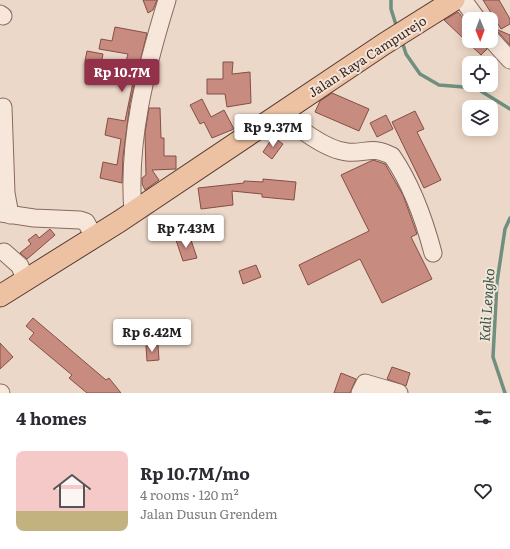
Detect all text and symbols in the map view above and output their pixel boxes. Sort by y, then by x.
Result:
street label: Jalan Raya Campurejo [304,10,430,101]
north arrow [462,12,498,48]
map controls [462,12,498,136]
button: locate [462,56,498,92]
pin: Rp 10.7M [81,59,163,93]
text: Rp 10.7M [93,62,151,81]
button: layers [462,100,498,136]
pin: Rp 9.37M [232,114,314,148]
text: Rp 9.37M [243,117,303,136]
pin: Rp 7.43M [145,215,227,249]
text: Rp 7.43M [157,218,215,237]
water label: Kali Lengko [473,268,499,342]
pin: Rp 6.42M [111,319,193,353]
text: Rp 6.42M [122,322,182,341]
text: 4 homes [16,405,87,430]
icon: filters [472,406,494,428]
text: Rp 10.7M/mo [140,460,250,485]
icon: home [48,467,96,515]
icon: heart [472,480,494,502]
text: 4 rooms · 120 m² [140,485,239,504]
text: Jalan Dusun Grendem [140,504,278,523]

